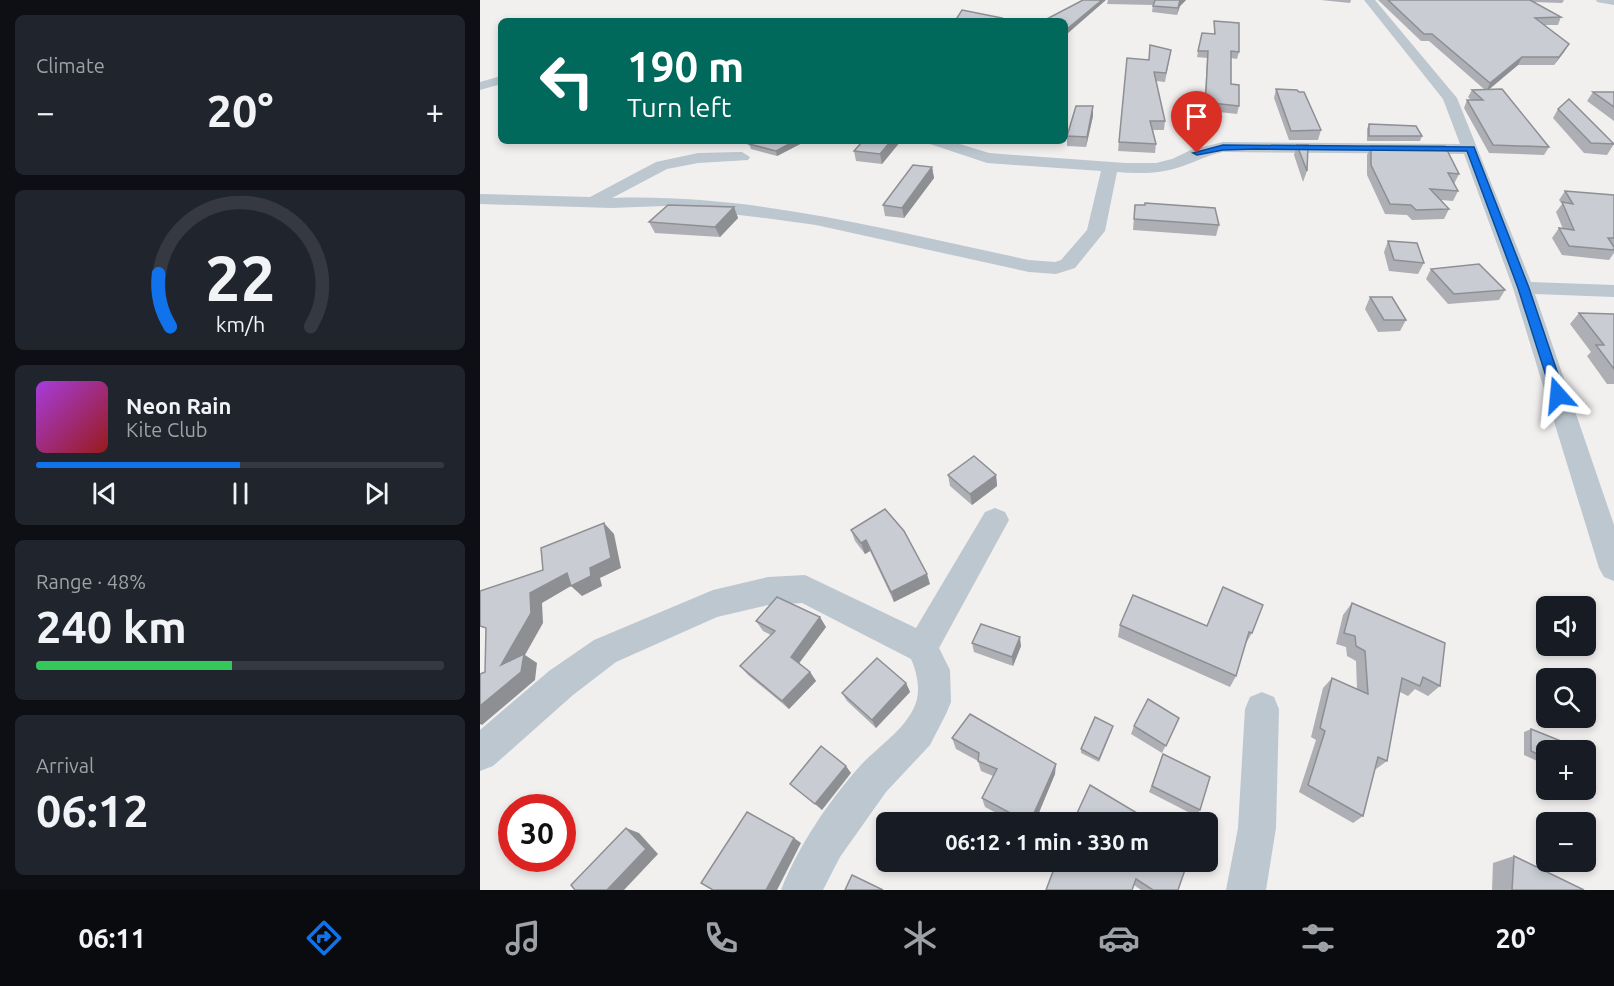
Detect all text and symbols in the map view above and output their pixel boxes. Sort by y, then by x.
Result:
icon: left [528,42,606,120]
text: 190 m [627,43,744,90]
text: Climate [36,54,105,77]
text: 20° [207,85,273,136]
pin [1171,91,1222,153]
text: Turn left [627,92,731,122]
text: − [36,93,55,130]
text: + [425,93,444,130]
icon: arrive [1180,100,1213,133]
text: 22 [205,243,275,313]
text: km/h [215,312,265,336]
position arrow [1526,363,1590,427]
text: Neon Rain [126,393,231,418]
text: Kite Club [126,418,208,441]
icon: previous [88,477,121,510]
icon: pause [224,477,257,510]
icon: next [360,477,393,510]
text: Range · 48% [36,570,146,593]
map controls [1536,596,1596,872]
button: sound [1536,596,1596,656]
text: 240 km [36,601,187,652]
button: search [1536,668,1596,728]
button: + [1536,740,1596,800]
text: Arrival [36,754,94,777]
text: 06:12 [36,785,149,836]
speed limit sign: 30 [498,794,576,872]
button: − [1536,812,1596,872]
text: 06:12 · 1 min · 330 m [945,829,1149,854]
icon: directions [303,917,345,959]
icon: music [502,917,544,959]
icon: phone [700,917,742,959]
icon: climate [899,917,941,959]
icon: car [1098,917,1140,959]
icon: filters [1297,917,1339,959]
text: 06:11 [78,923,146,953]
text: 20° [1496,923,1536,953]

